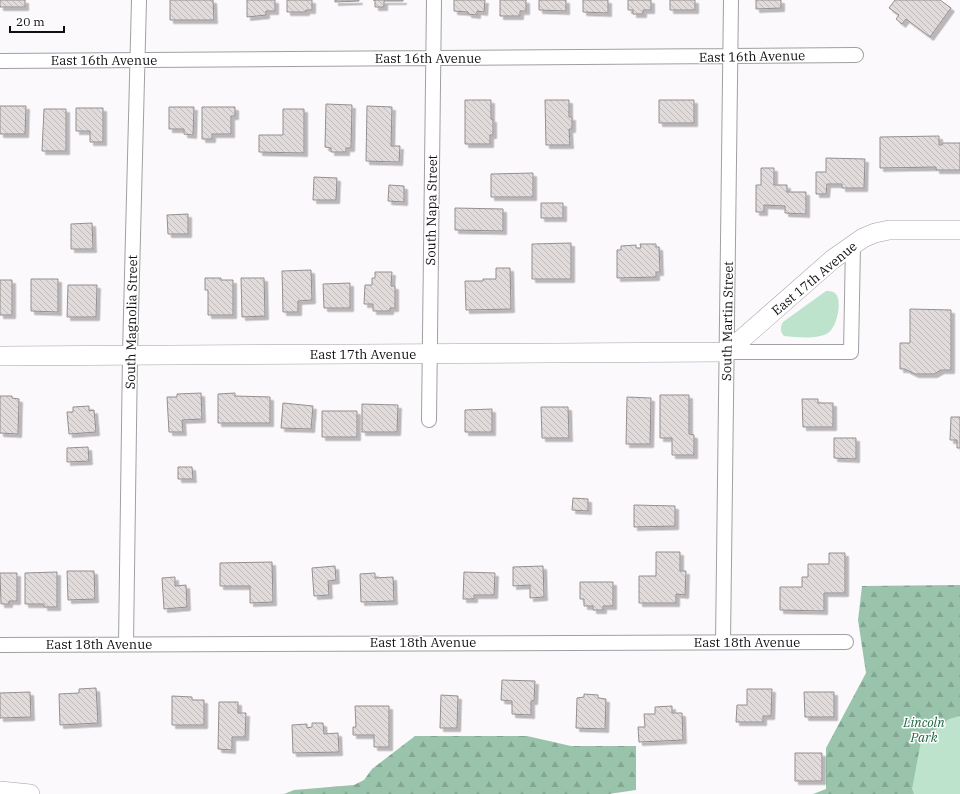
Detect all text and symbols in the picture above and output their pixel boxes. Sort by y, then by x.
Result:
scale bar [10,8,64,34]
text: 20 m [16,14,45,29]
street label: East 16th Avenue [699,47,805,66]
street label: East 16th Avenue [375,50,481,67]
street label: East 16th Avenue [51,52,157,69]
street label: South Napa Street [422,154,441,265]
street label: East 17th Avenue [768,238,861,319]
street label: South Magnolia Street [122,254,141,389]
street label: South Martin Street [718,261,737,381]
street label: East 17th Avenue [310,346,416,363]
street label: East 18th Avenue [370,634,476,651]
street label: East 18th Avenue [694,634,800,651]
street label: East 18th Avenue [46,636,152,653]
park label: Lincoln Park [902,714,945,746]

